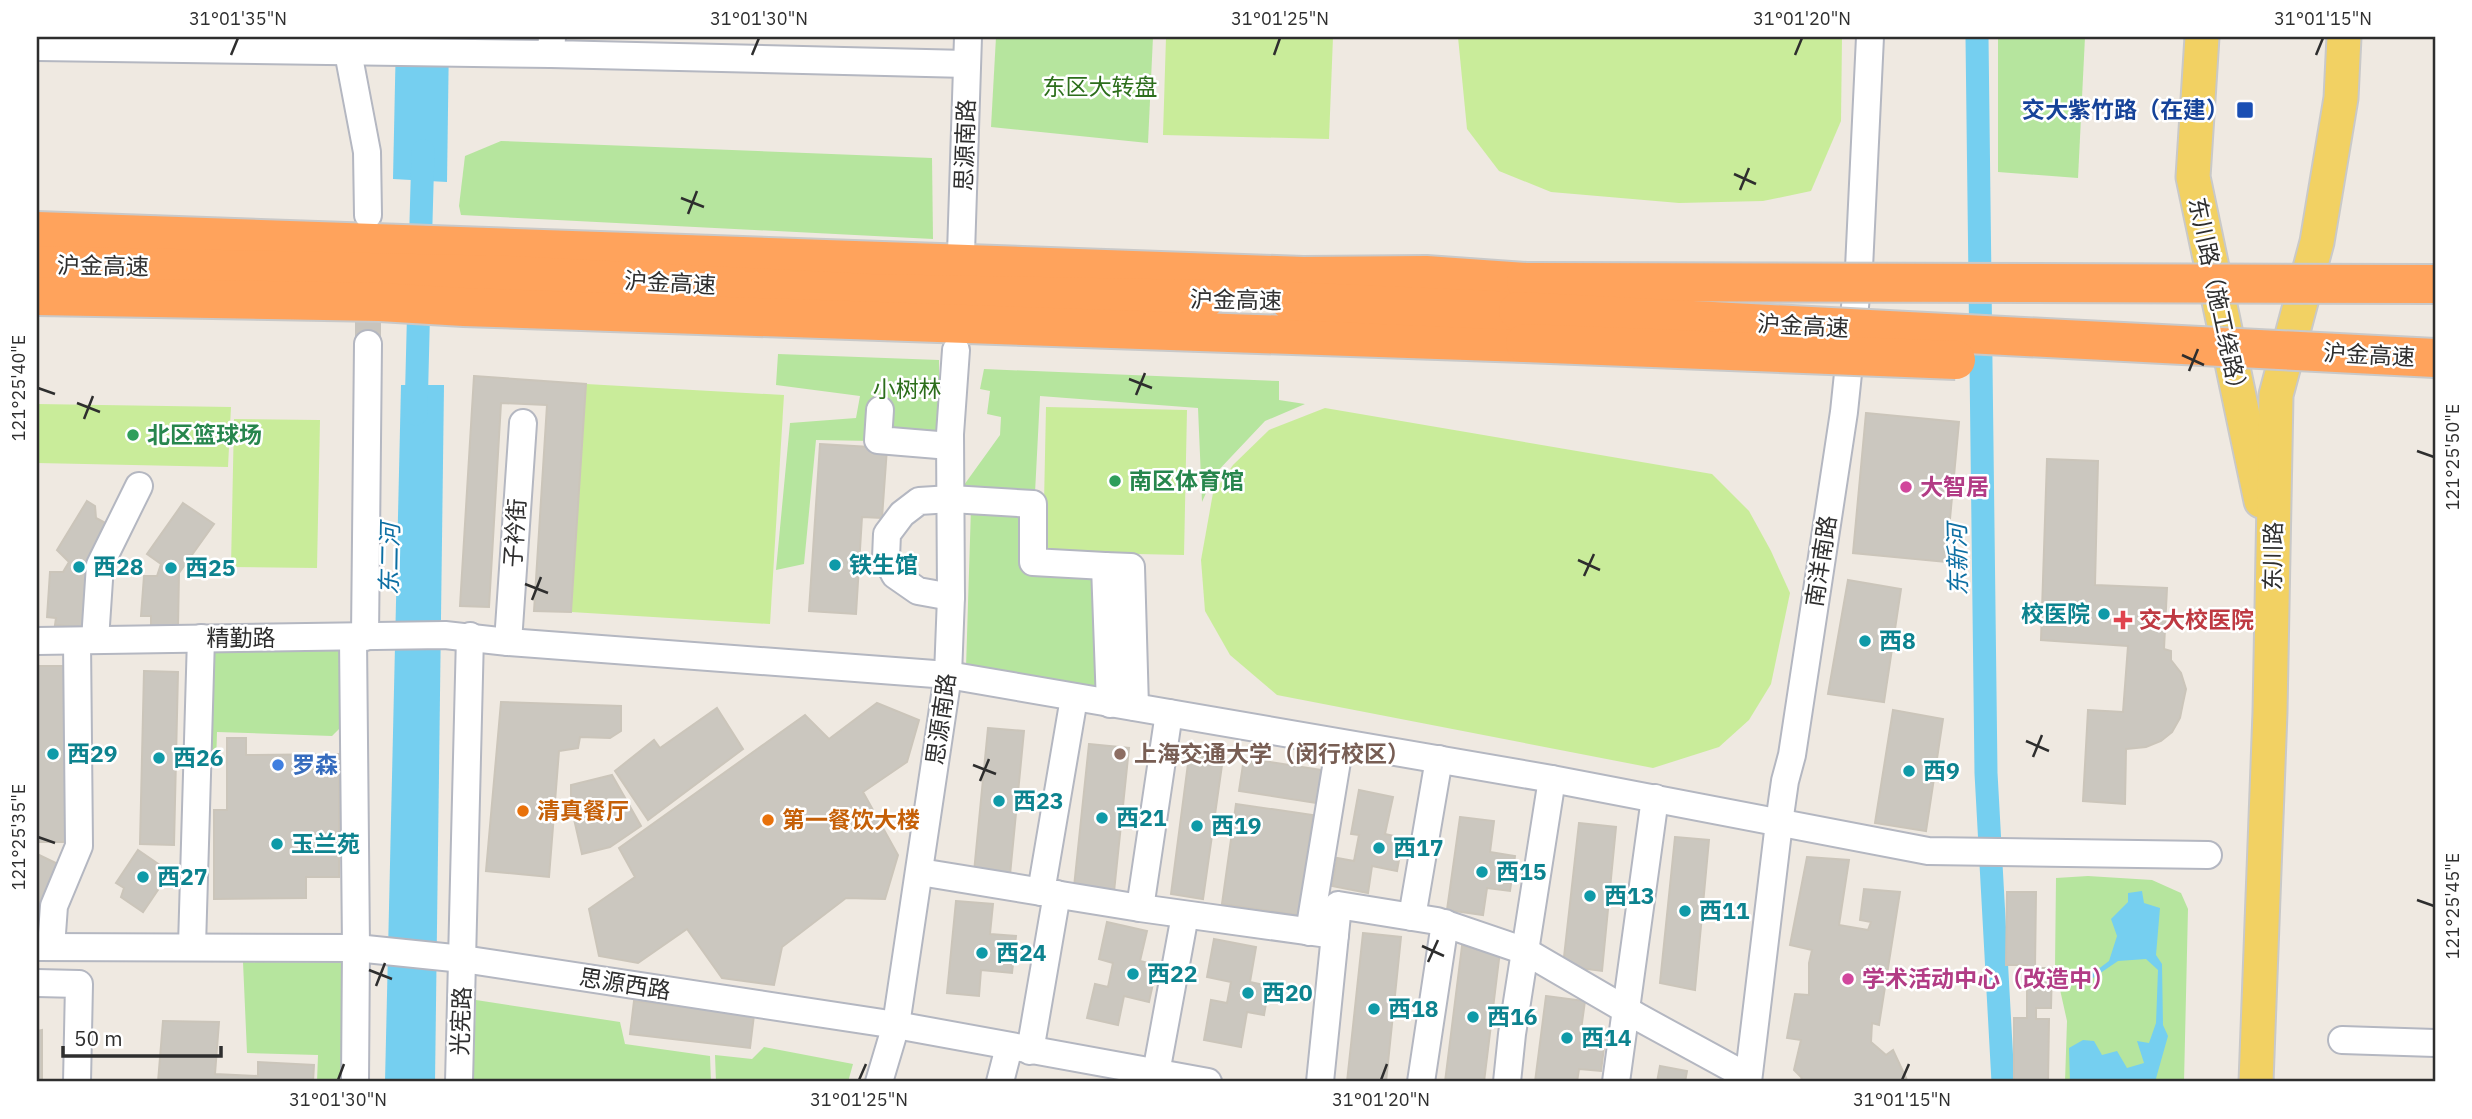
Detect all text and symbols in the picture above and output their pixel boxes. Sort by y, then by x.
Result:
text: 31°01'35"N [189,7,287,30]
text: 31°01'30"N [710,7,808,30]
text: 31°01'25"N [1231,7,1329,30]
text: 31°01'20"N [1753,7,1851,30]
text: 31°01'15"N [2274,7,2372,30]
park label: 东区大转盘 [1043,71,1158,101]
place label: 交大紫竹路（在建） [2022,94,2229,124]
street label: 思源南路 [947,98,981,191]
marker: 交大紫竹路（在建） [2235,100,2255,120]
street label: 东川路（施工绕路） [2183,194,2255,403]
street label: 沪金高速 [57,249,149,281]
street label: 沪金高速 [623,265,717,299]
street label: 沪金高速 [1190,283,1282,315]
street label: 沪金高速 [1756,308,1850,342]
text: 121°25'40"E [7,335,30,441]
street label: 沪金高速 [2322,337,2416,371]
park label: 小树林 [873,373,942,403]
text: 121°25'50"E [2441,404,2464,510]
place label: 北区篮球场 [147,419,262,449]
marker: 北区篮球场 [125,427,141,443]
place label: 南区体育馆 [1129,465,1244,495]
place label: 大智居 [1920,471,1989,501]
marker: 南区体育馆 [1107,473,1123,489]
marker: 大智居 [1898,479,1914,495]
street label: 子衿街 [497,497,531,568]
street label: 南洋南路 [1798,513,1842,609]
water label: 东二河 [372,519,406,595]
water label: 东新河 [1940,520,1974,596]
street label: 东川路 [2256,521,2288,591]
place label: 铁生馆 [849,549,918,579]
place label: 西28 [93,551,144,581]
place label: 西25 [185,552,236,582]
marker: 铁生馆 [827,557,843,573]
marker: 西28 [71,559,87,575]
marker: 西25 [163,560,179,576]
place label: 校医院 [2021,598,2090,628]
place label: 交大校医院 [2139,604,2254,634]
marker: 校医院 [2096,606,2112,622]
marker: 交大校医院 [2113,610,2133,630]
street label: 精勤路 [207,622,276,652]
place label: 西8 [1879,625,1916,655]
marker: 西8 [1857,633,1873,649]
street label: 思源南路 [919,671,961,767]
place label: 西29 [67,738,118,768]
place label: 上海交通大学（闵行校区） [1134,738,1410,768]
place label: 西26 [173,742,224,772]
marker: 西29 [45,746,61,762]
marker: 上海交通大学（闵行校区） [1112,746,1128,762]
place label: 罗森 [292,749,338,779]
marker: 西26 [151,750,167,766]
place label: 西9 [1923,755,1960,785]
marker: 罗森 [270,757,286,773]
marker: 西9 [1901,763,1917,779]
text: 121°25'35"E [7,784,30,890]
place label: 西23 [1013,785,1064,815]
marker: 西23 [991,793,1007,809]
place label: 清真餐厅 [537,795,629,825]
place label: 西21 [1116,802,1167,832]
marker: 清真餐厅 [515,803,531,819]
place label: 第一餐饮大楼 [782,804,920,834]
marker: 西21 [1094,810,1110,826]
place label: 西19 [1211,810,1262,840]
marker: 第一餐饮大楼 [760,812,776,828]
marker: 西19 [1189,818,1205,834]
place label: 玉兰苑 [291,828,360,858]
place label: 西17 [1393,832,1444,862]
marker: 玉兰苑 [269,836,285,852]
marker: 西17 [1371,840,1387,856]
text: 121°25'45"E [2441,853,2464,959]
place label: 西15 [1496,856,1547,886]
place label: 西27 [157,861,208,891]
marker: 西15 [1474,864,1490,880]
marker: 西27 [135,869,151,885]
place label: 西13 [1604,880,1655,910]
marker: 西13 [1582,888,1598,904]
place label: 西11 [1699,895,1750,925]
marker: 西11 [1677,903,1693,919]
place label: 西24 [996,937,1047,967]
marker: 西24 [974,945,990,961]
place label: 西22 [1147,958,1198,988]
street label: 思源西路 [577,961,673,1005]
place label: 学术活动中心（改造中） [1862,963,2115,993]
marker: 西22 [1125,966,1141,982]
marker: 学术活动中心（改造中） [1840,971,1856,987]
place label: 西20 [1262,977,1313,1007]
marker: 西20 [1240,985,1256,1001]
street label: 光宪路 [444,986,476,1056]
place label: 西18 [1388,993,1439,1023]
marker: 西18 [1366,1001,1382,1017]
place label: 西16 [1487,1001,1538,1031]
marker: 西16 [1465,1009,1481,1025]
scale bar [63,1014,220,1058]
place label: 西14 [1581,1022,1632,1052]
text: 50 m [74,1024,123,1052]
marker: 西14 [1559,1030,1575,1046]
text: 31°01'30"N [289,1088,387,1111]
text: 31°01'25"N [810,1088,908,1111]
text: 31°01'20"N [1332,1088,1430,1111]
text: 31°01'15"N [1853,1088,1951,1111]

